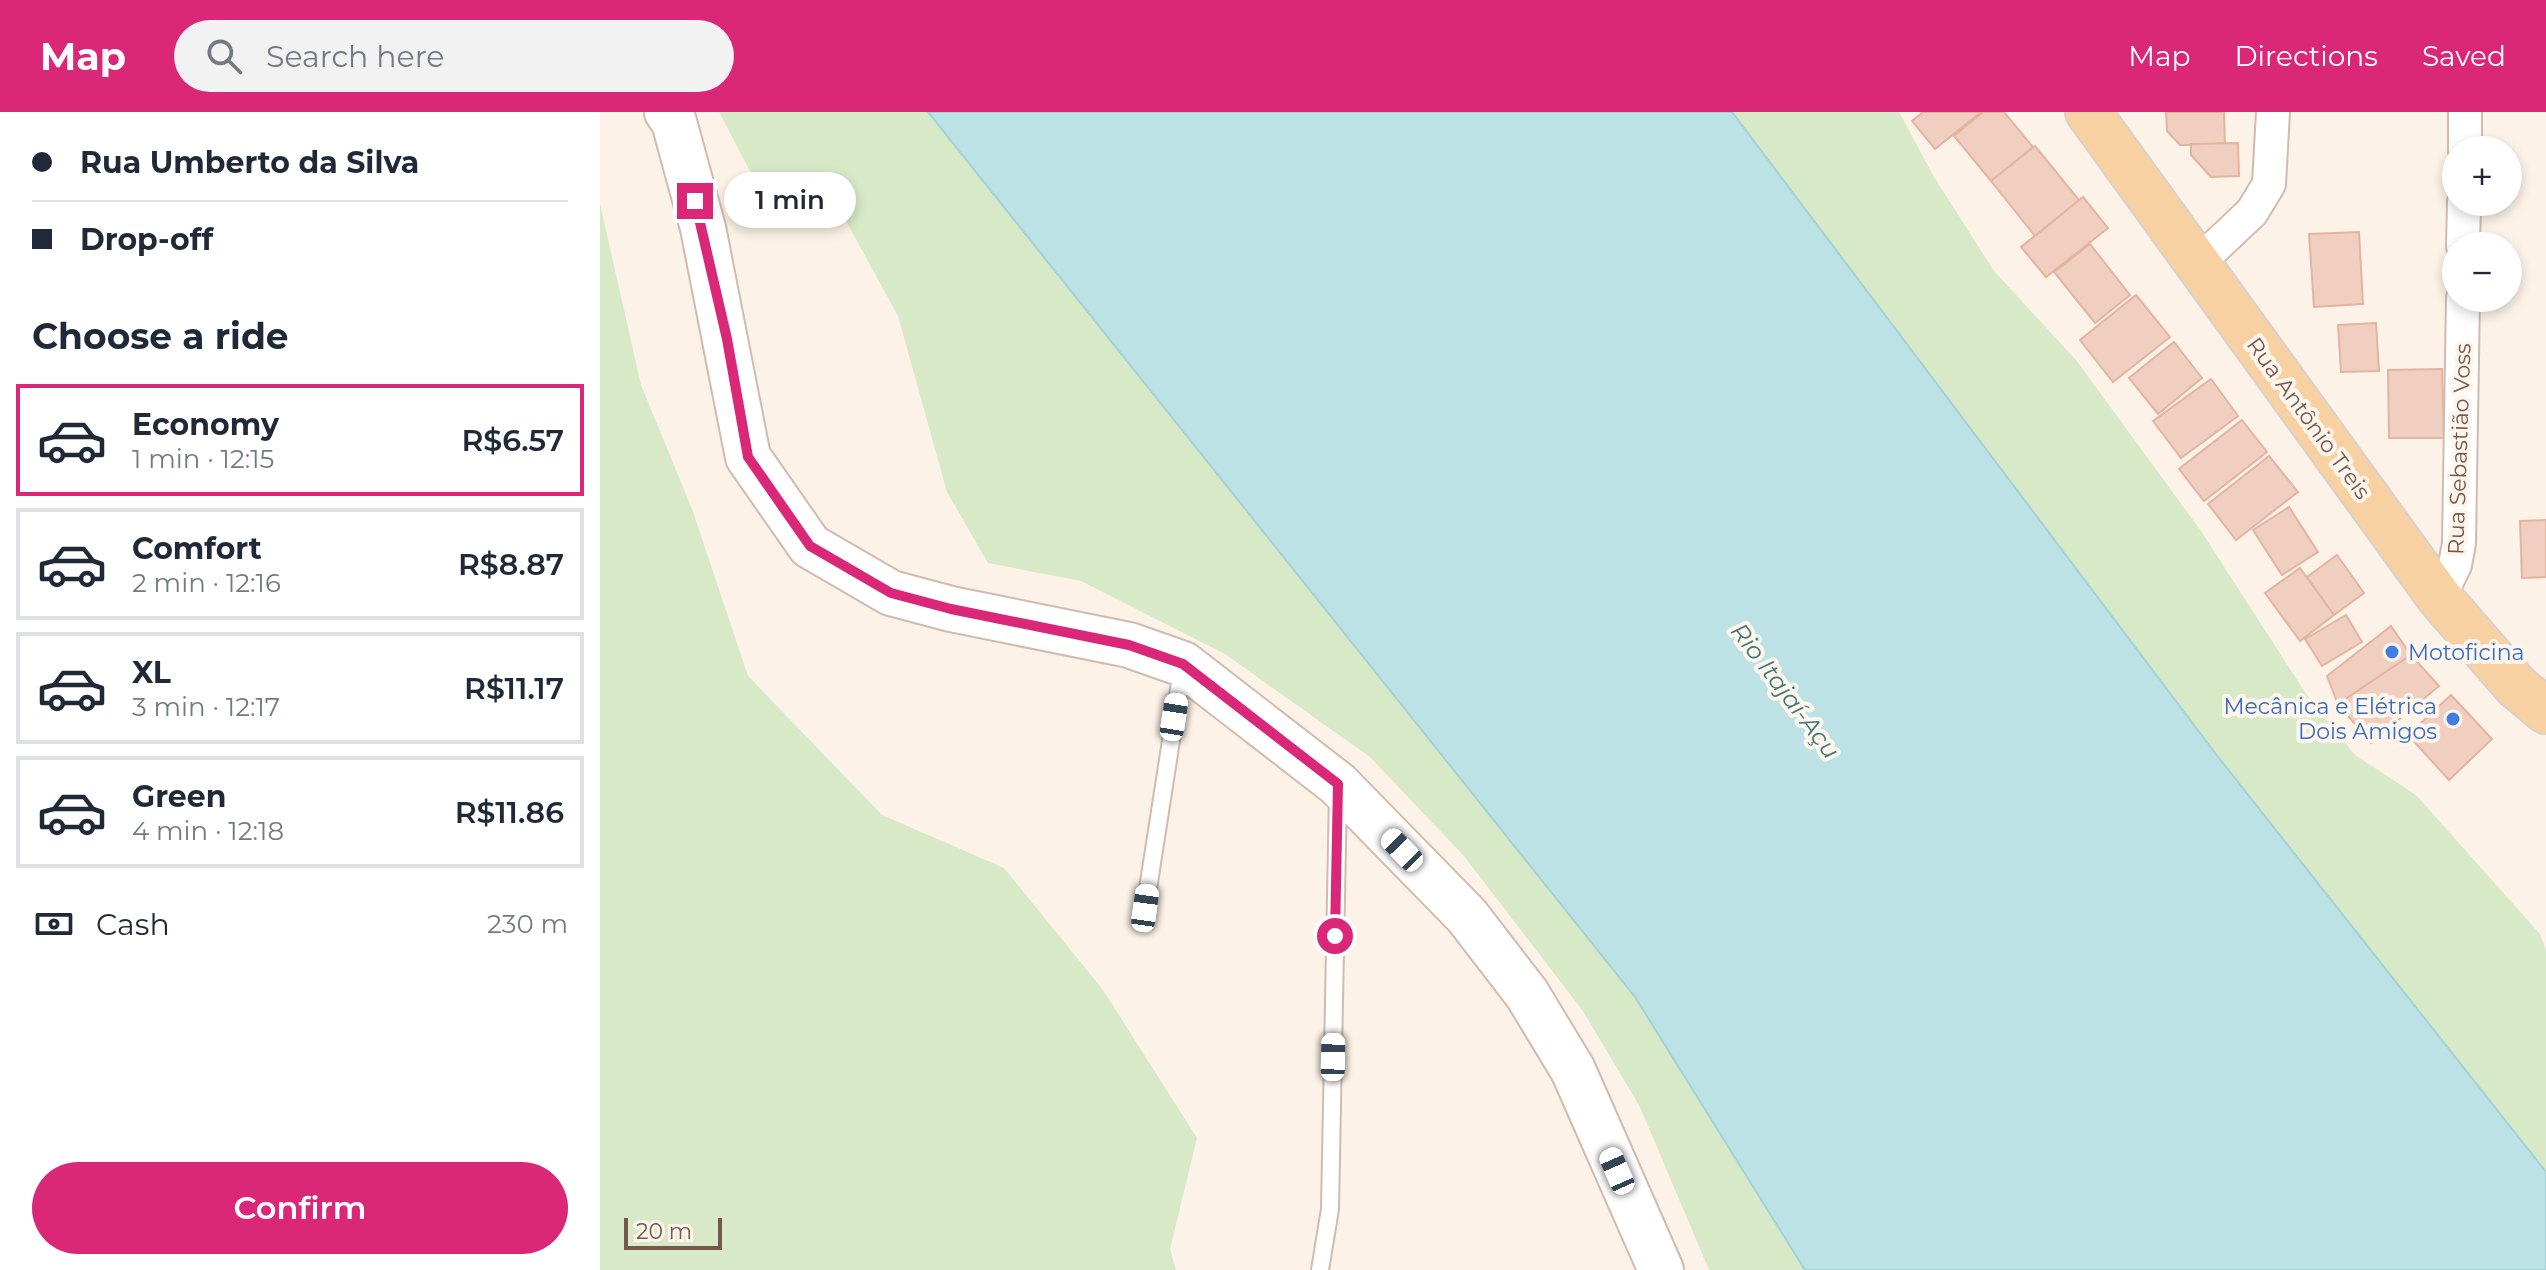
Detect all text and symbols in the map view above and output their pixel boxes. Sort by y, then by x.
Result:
search box [174,20,734,92]
text: Map [40,33,126,80]
icon: search [202,34,246,78]
text: Search here [266,38,444,75]
text: Map [2128,39,2190,73]
text: Directions [2234,39,2378,73]
text: Saved [2422,39,2506,73]
map controls [2442,136,2522,312]
button: + [2442,136,2522,216]
text: Rua Umberto da Silva [80,144,419,181]
callout: 1 min [723,173,855,229]
route end [677,183,713,219]
text: 1 min [755,184,825,216]
text: Drop-off [80,221,213,258]
button: − [2442,232,2522,312]
text: Choose a ride [32,314,289,358]
street label: Rua Antônio Treis [2241,332,2377,505]
street label: Rua Sebastião Voss [2442,343,2477,555]
icon: car [36,404,108,476]
text: Economy [132,406,279,443]
text: R$6.57 [461,422,564,459]
text: 1 min · 12:15 [132,443,274,475]
icon: car [36,528,108,600]
text: Comfort [132,530,262,567]
text: R$8.87 [458,546,564,583]
text: 2 min · 12:16 [132,567,281,599]
water label: Rio Itajaí-Açu [1725,617,1846,764]
place label: Motoficina [2408,639,2525,666]
marker: Motoficina [2383,643,2401,661]
icon: car [36,652,108,724]
text: XL [132,654,171,691]
text: R$11.17 [464,670,564,707]
text: 3 min · 12:17 [132,691,280,723]
car [1158,691,1190,743]
place label: Mecânica e Elétrica Dois Amigos [2224,693,2437,745]
marker: Mecânica e Elétrica Dois Amigos [2444,710,2462,728]
icon: car [36,776,108,848]
text: Green [132,778,226,815]
text: R$11.86 [455,794,564,831]
text: 4 min · 12:18 [132,815,284,847]
car [1377,824,1427,876]
car [1130,883,1160,933]
icon: cash [32,902,76,946]
text: Cash [96,906,170,943]
text: 230 m [487,908,568,940]
route start [1317,918,1353,954]
car [1321,1033,1345,1081]
car [1596,1144,1638,1198]
button: Confirm [32,1162,568,1254]
scale bar [624,1214,722,1250]
text: 20 m [636,1218,692,1245]

